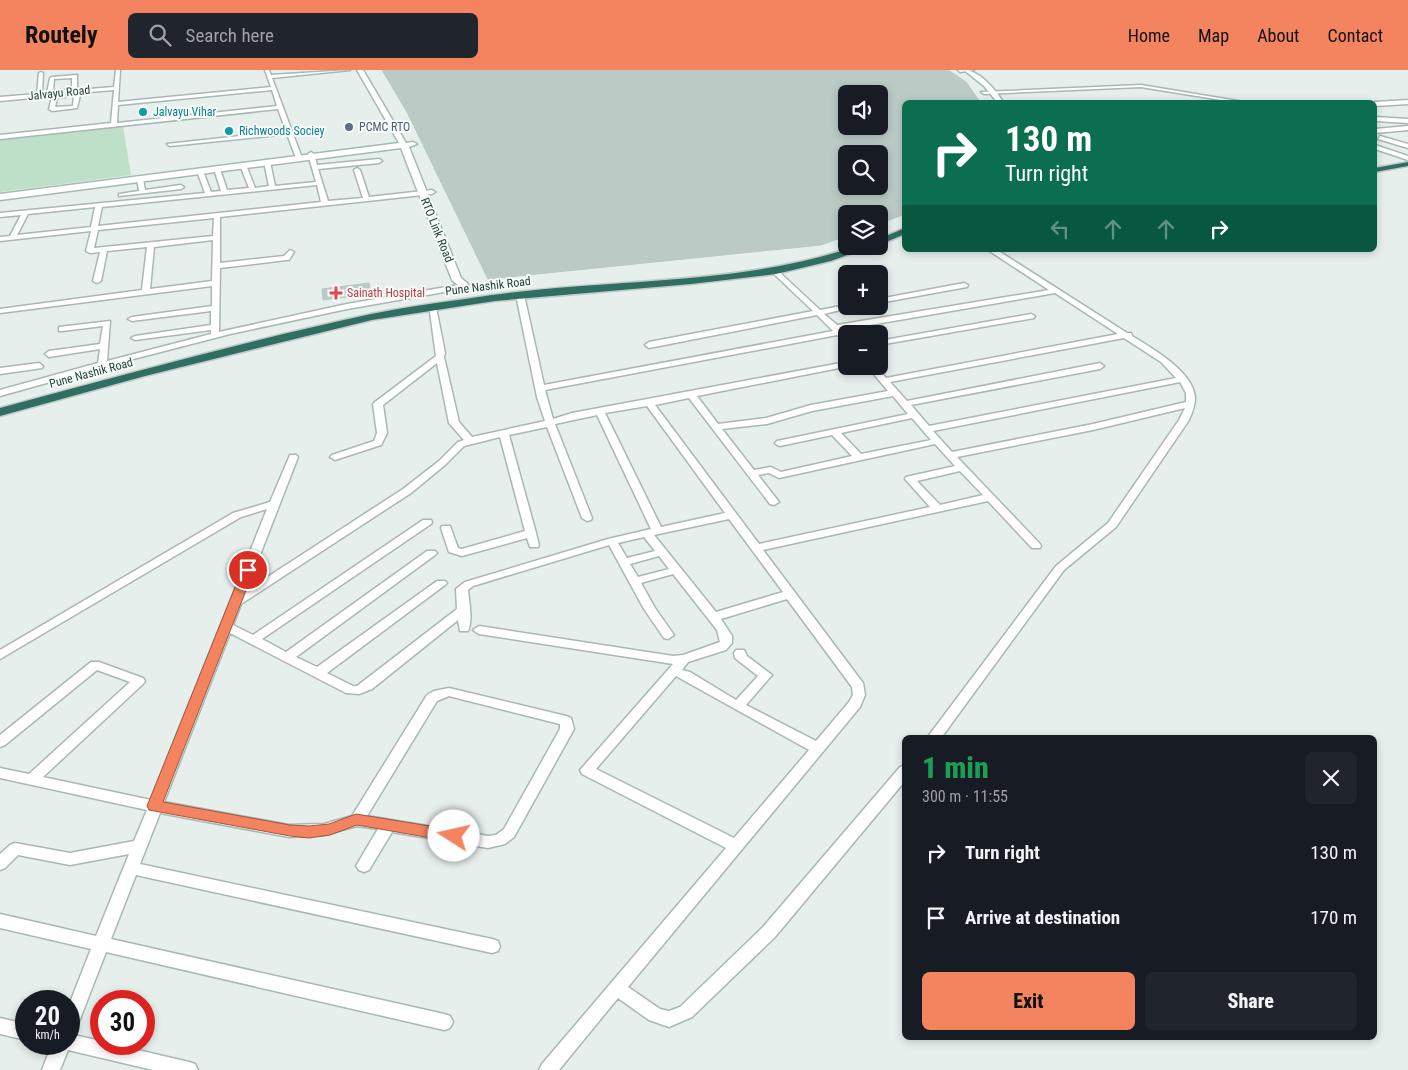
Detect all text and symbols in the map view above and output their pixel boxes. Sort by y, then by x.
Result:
search box [128,13,478,58]
text: Routely [25,21,98,49]
icon: search [146,21,174,49]
text: Search here [186,24,274,47]
text: Home [1128,25,1170,46]
text: Map [1198,25,1229,46]
text: About [1257,25,1299,46]
text: Contact [1327,25,1383,46]
street label: Jalvayu Road [27,83,91,103]
map controls [838,85,888,375]
button: sound [838,85,888,135]
place label: Jalvayu Vihar [153,105,217,119]
marker: Jalvayu Vihar [137,106,149,118]
text: 130 m [1005,119,1092,160]
place label: PCMC RTO [359,120,410,134]
icon: right [922,120,987,185]
marker: PCMC RTO [343,121,355,133]
place label: Richwoods Sociey [239,124,325,138]
marker: Richwoods Sociey [223,125,235,137]
button: search [838,145,888,195]
text: Turn right [1005,161,1088,186]
street label: RTO Link Road [418,196,456,264]
button: layers [838,205,888,255]
icon: left [1046,215,1074,243]
icon: ahead [1099,215,1127,243]
icon: ahead [1152,215,1180,243]
icon: right [1205,215,1233,243]
button: + [838,265,888,315]
street label: Pune Nashik Road [444,274,532,298]
marker: Sainath Hospital [329,286,343,300]
place label: Sainath Hospital [347,286,425,300]
button: − [838,325,888,375]
street label: Pune Nashik Road [48,355,134,391]
pin [227,549,269,591]
icon: arrive [234,556,262,584]
text: 1 min [922,750,989,785]
button: close [1305,752,1357,804]
text: 300 m · 11:55 [922,787,1008,806]
position arrow [427,809,479,861]
icon: right [922,839,950,867]
text: Turn right [965,841,1040,864]
text: 130 m [1310,841,1357,864]
icon: arrive [922,904,950,932]
text: Arrive at destination [965,906,1120,929]
text: 170 m [1310,906,1357,929]
button: Exit [922,972,1135,1030]
button: Share [1145,972,1357,1030]
speed limit sign: 30 [90,990,155,1055]
text: 20 [35,1002,60,1031]
text: km/h [35,1028,60,1042]

